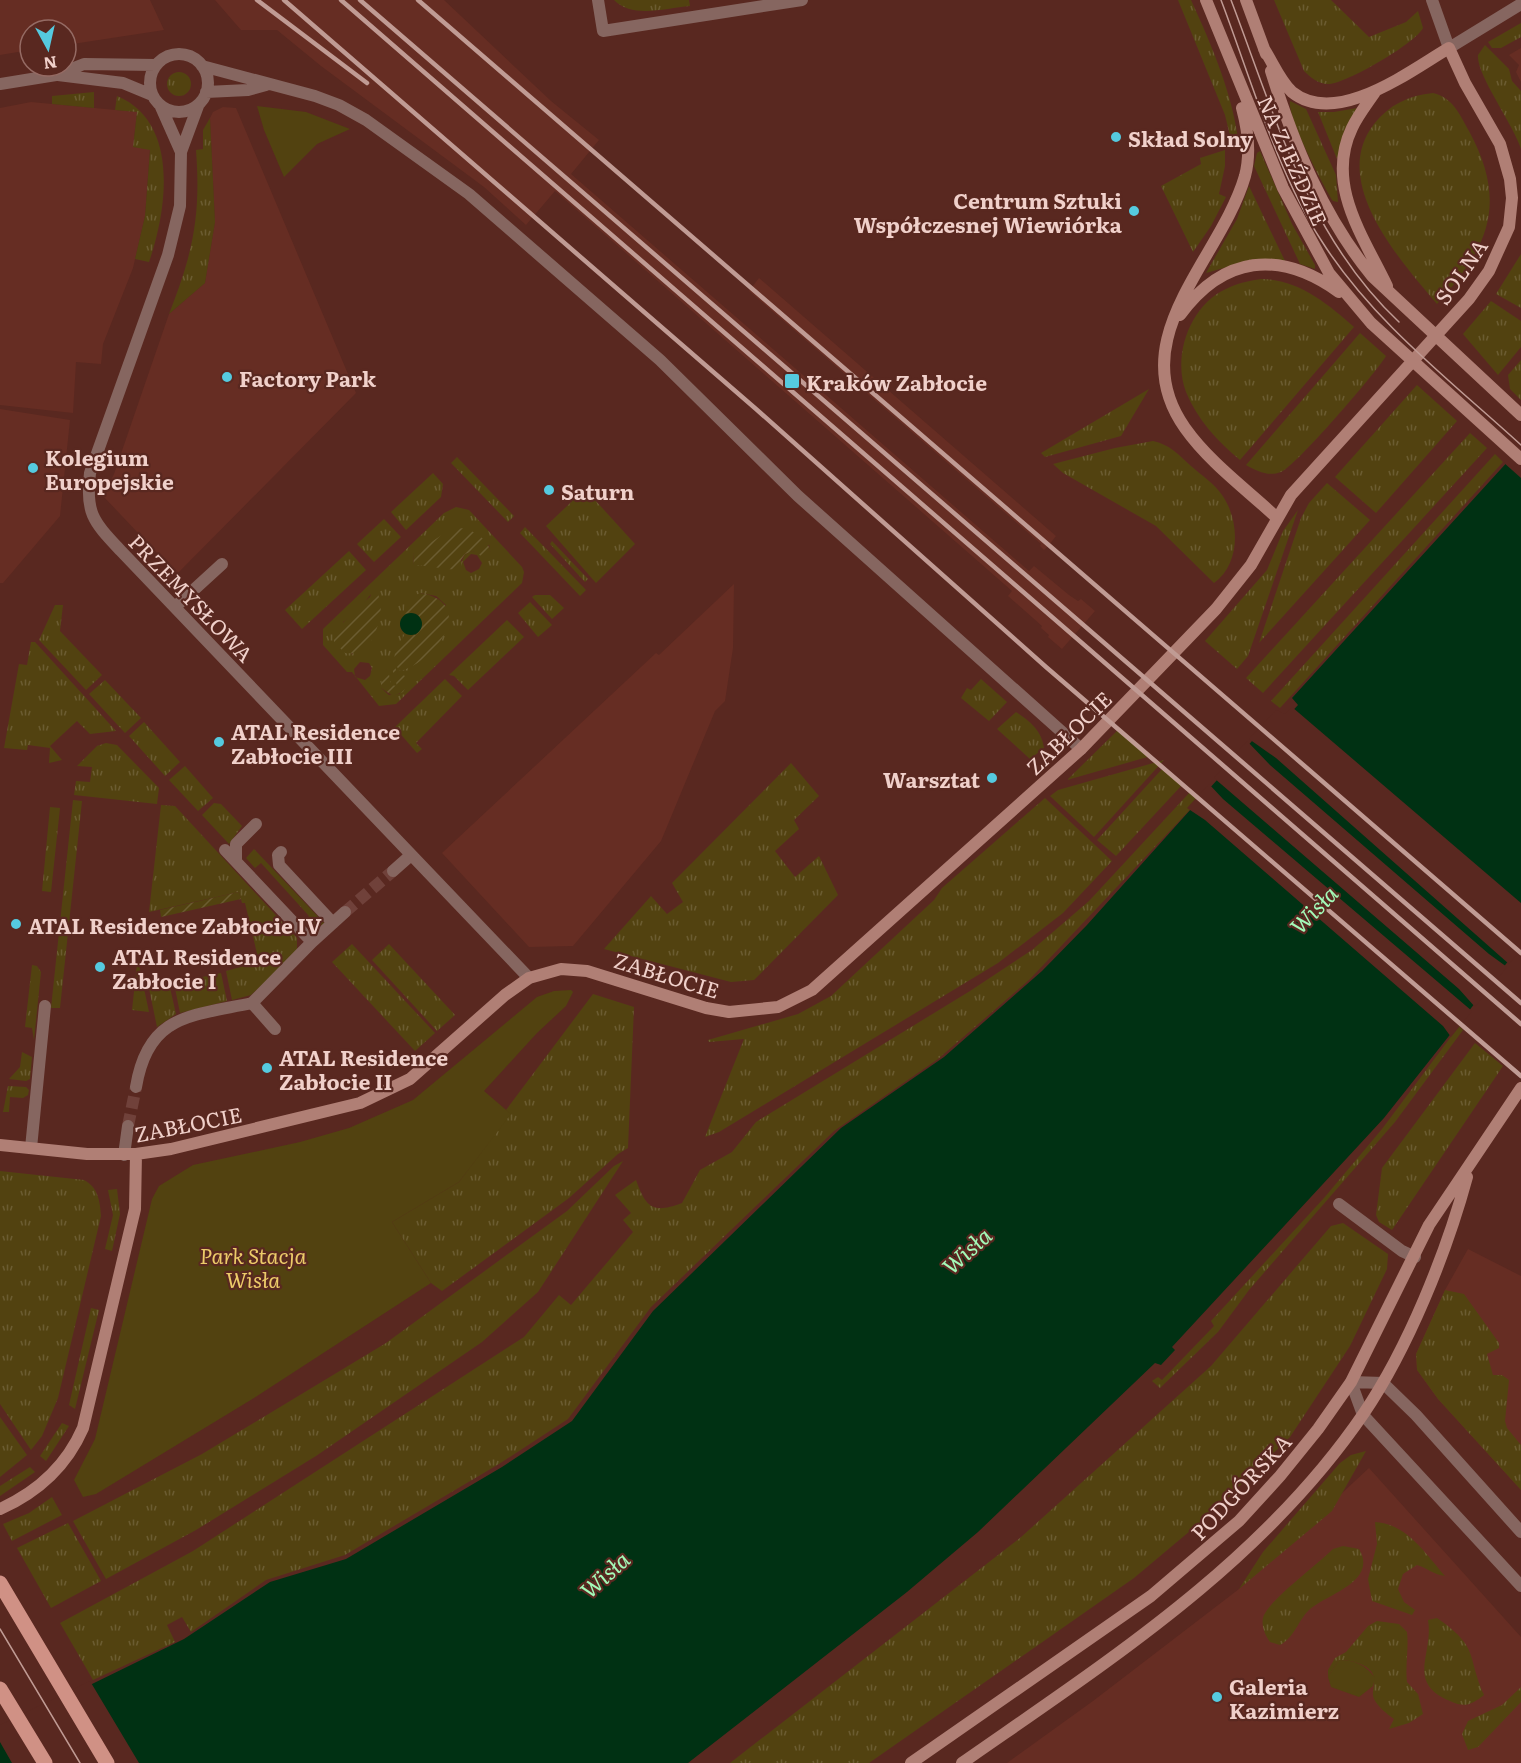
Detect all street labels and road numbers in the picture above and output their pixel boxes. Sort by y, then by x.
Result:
street label: NA ZJEŹDZIE [1251,90,1337,230]
street label: SOLNA [1426,231,1494,310]
street label: PRZEMYSŁOWA [123,526,262,668]
street label: ZABŁOCIE [1018,683,1118,781]
street label: ZABŁOCIE [610,943,724,1005]
street label: ZABŁOCIE [132,1097,244,1149]
street label: PODGÓRSKA [1183,1426,1298,1546]

